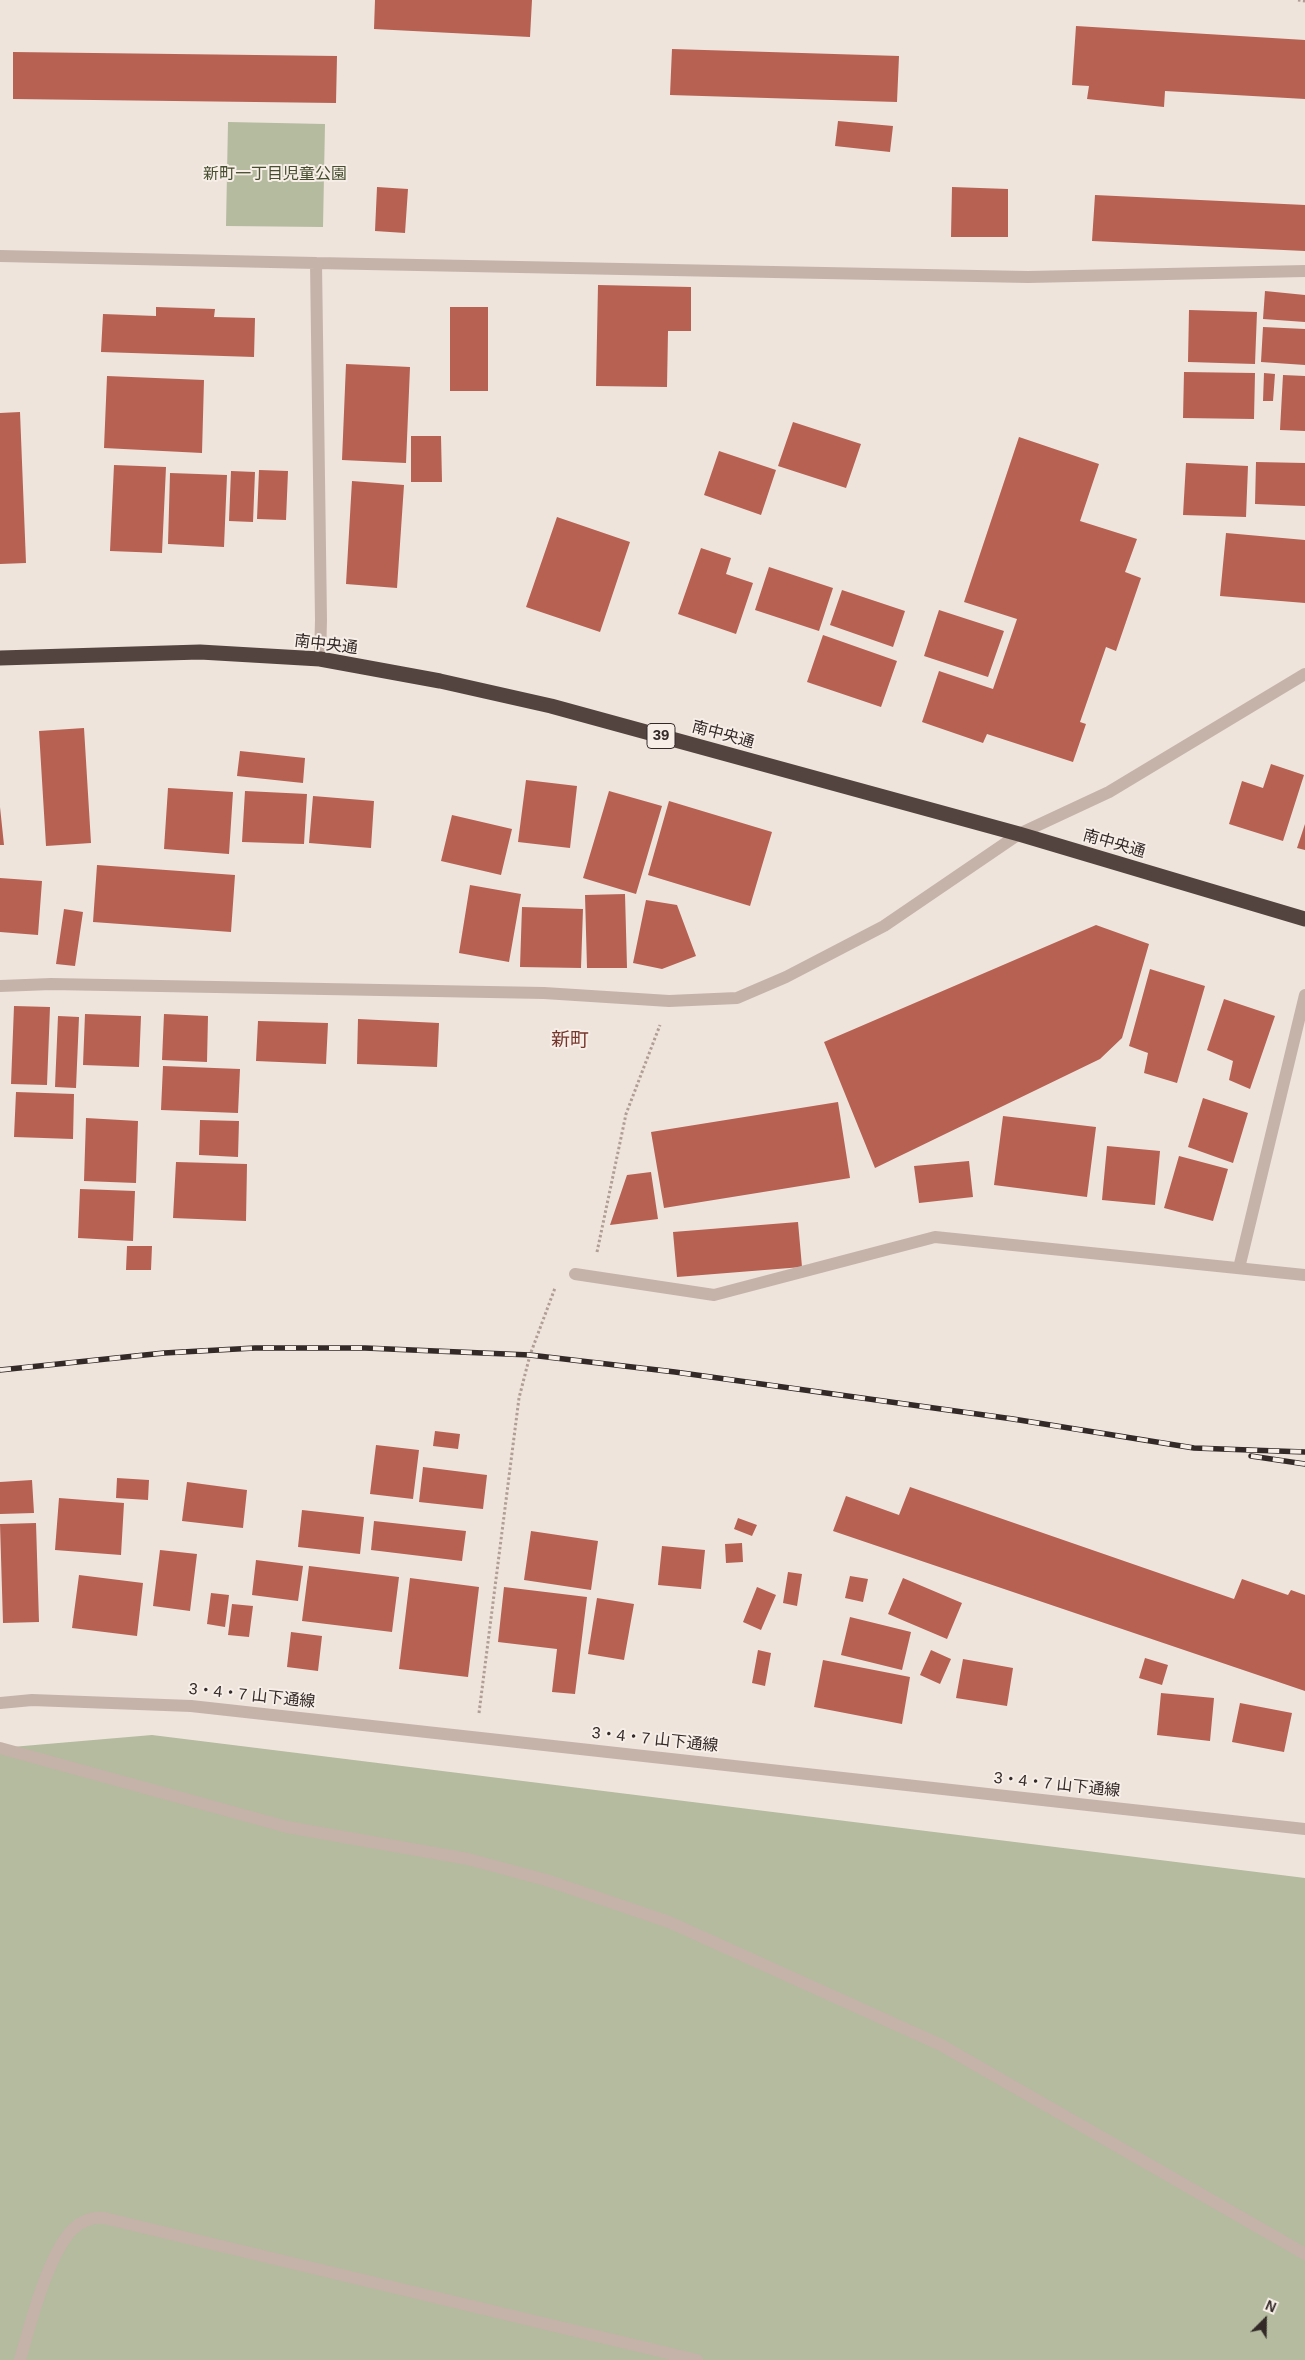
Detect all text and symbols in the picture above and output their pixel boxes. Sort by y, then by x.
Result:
park label: 新町一丁目児童公園 [203,165,347,185]
street label: 南中央通 [293,632,359,658]
street label: 南中央通 [690,717,756,753]
road number: 39 [647,724,675,748]
street label: 南中央通 [1081,826,1147,862]
district label: 新町 [551,1030,589,1052]
street label: 3・4・7 山下通線 [188,1680,316,1712]
street label: 3・4・7 山下通線 [591,1724,719,1756]
street label: 3・4・7 山下通線 [993,1769,1121,1801]
north arrow [1240,2295,1290,2345]
text: N [1263,2297,1279,2316]

